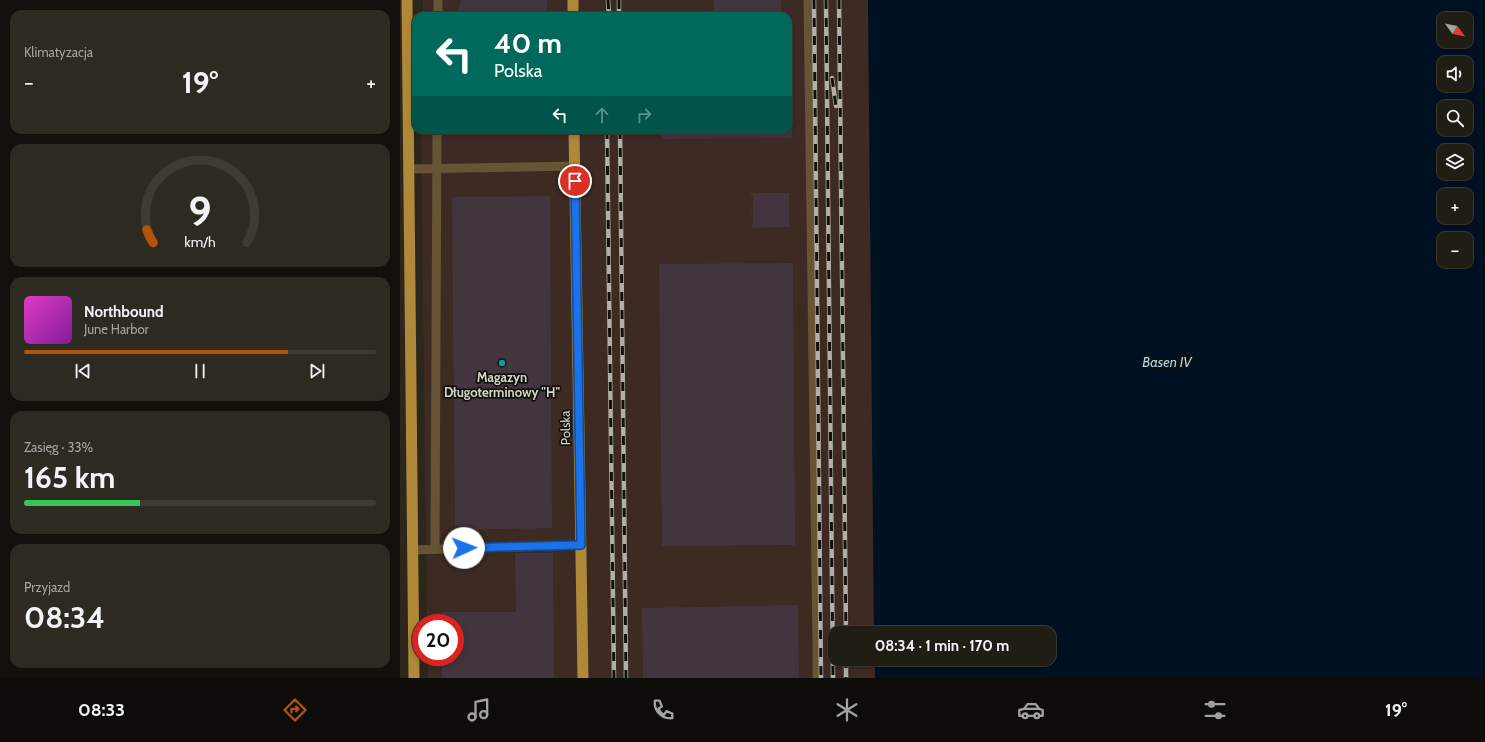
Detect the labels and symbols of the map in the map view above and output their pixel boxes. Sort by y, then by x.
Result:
north arrow [1437,12,1473,48]
pin [558,164,592,198]
water label: Basen IV [1142,353,1193,371]
marker: Magazyn Długoterminowy "H" [497,358,507,368]
place label: Magazyn Długoterminowy "H" [444,369,560,400]
street label: Polska [557,410,573,446]
position arrow [443,527,485,569]
speed limit sign: 20 [412,614,464,666]

